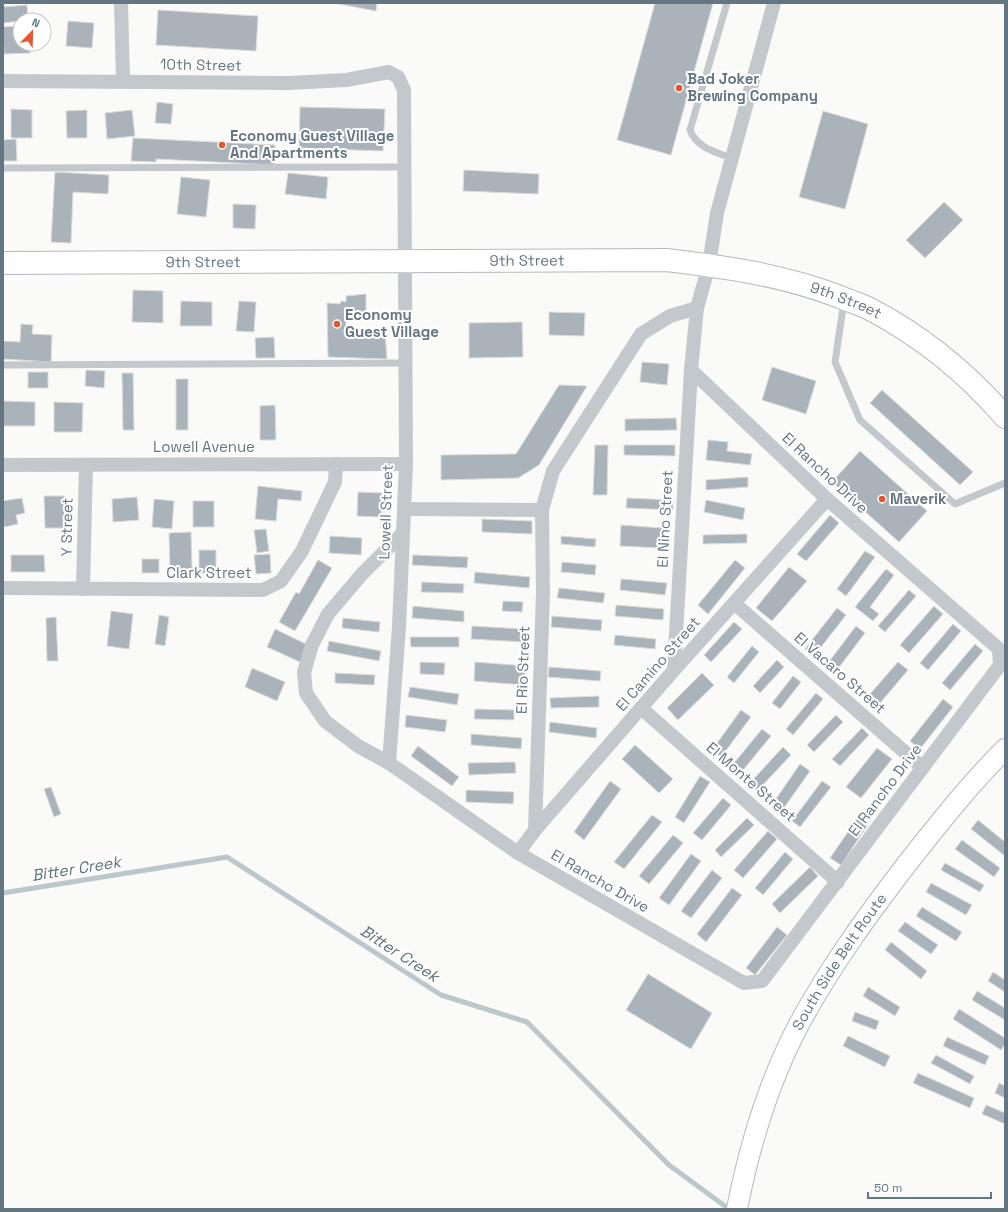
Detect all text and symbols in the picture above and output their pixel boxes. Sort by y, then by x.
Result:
north arrow [12,12,52,52]
text: N [30,15,42,31]
street label: 10th Street [160,54,242,75]
place label: Bad Joker Brewing Company [687,69,818,105]
marker: Bad Joker Brewing Company [674,83,684,93]
place label: Economy Guest Village And Apartments [230,126,395,162]
marker: Economy Guest Village And Apartments [217,140,227,150]
street label: 9th Street [489,250,565,270]
street label: 9th Street [165,252,241,271]
street label: 9th Street [808,277,885,323]
place label: Economy Guest Village [345,305,439,341]
marker: Economy Guest Village [332,319,342,329]
street label: El Rancho Drive [778,428,872,517]
street label: Lowell Avenue [153,437,255,456]
street label: Lowell Street [374,464,397,560]
street label: El Nino Street [652,470,677,568]
place label: Maverik [890,489,947,508]
marker: Maverik [877,494,887,504]
street label: Y Street [56,497,77,556]
street label: Clark Street [166,563,252,582]
street label: El Camino Street [611,612,704,715]
street label: El Rio Street [511,626,534,714]
street label: El Vacaro Street [791,628,890,718]
street label: El Monte Street [703,738,800,826]
street label: El Rancho Drive [844,740,926,840]
street label: El Rancho Drive [548,845,653,916]
water label: Bitter Creek [30,851,125,886]
street label: South Side Belt Route [788,889,891,1033]
water label: Bitter Creek [356,920,445,988]
scale bar [868,1174,991,1200]
text: 50 m [874,1180,902,1196]

